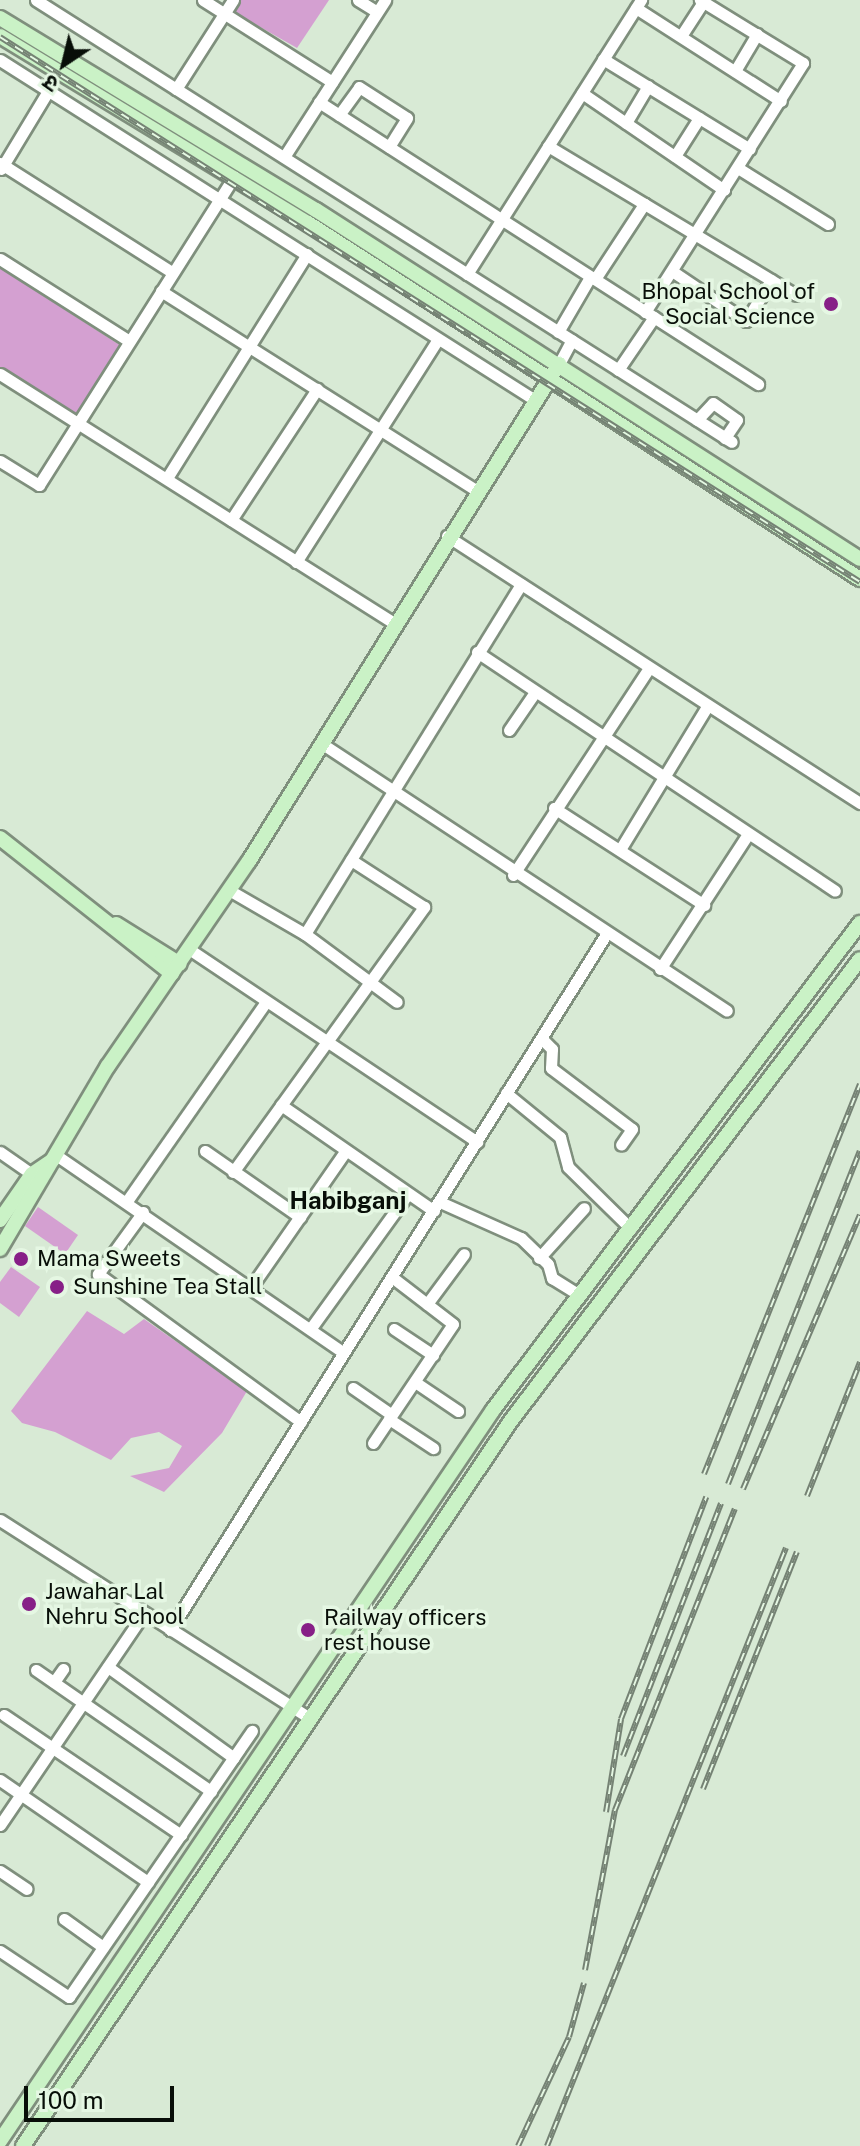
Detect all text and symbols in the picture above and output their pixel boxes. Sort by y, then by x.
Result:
north arrow [24,24,104,104]
text: उ [38,69,63,98]
place label: Bhopal School of Social Science [641,278,815,330]
marker: Bhopal School of Social Science [822,295,840,313]
district label: Habibganj [289,1187,407,1215]
place label: Mama Sweets [37,1246,181,1272]
marker: Mama Sweets [12,1250,30,1268]
place label: Sunshine Tea Stall [73,1274,262,1300]
marker: Sunshine Tea Stall [48,1278,66,1296]
place label: Jawahar Lal Nehru School [45,1578,184,1630]
marker: Jawahar Lal Nehru School [20,1595,38,1613]
place label: Railway officers rest house [324,1604,487,1656]
marker: Railway officers rest house [299,1621,317,1639]
scale bar [28,2070,178,2120]
text: 100 m [38,2086,104,2114]

